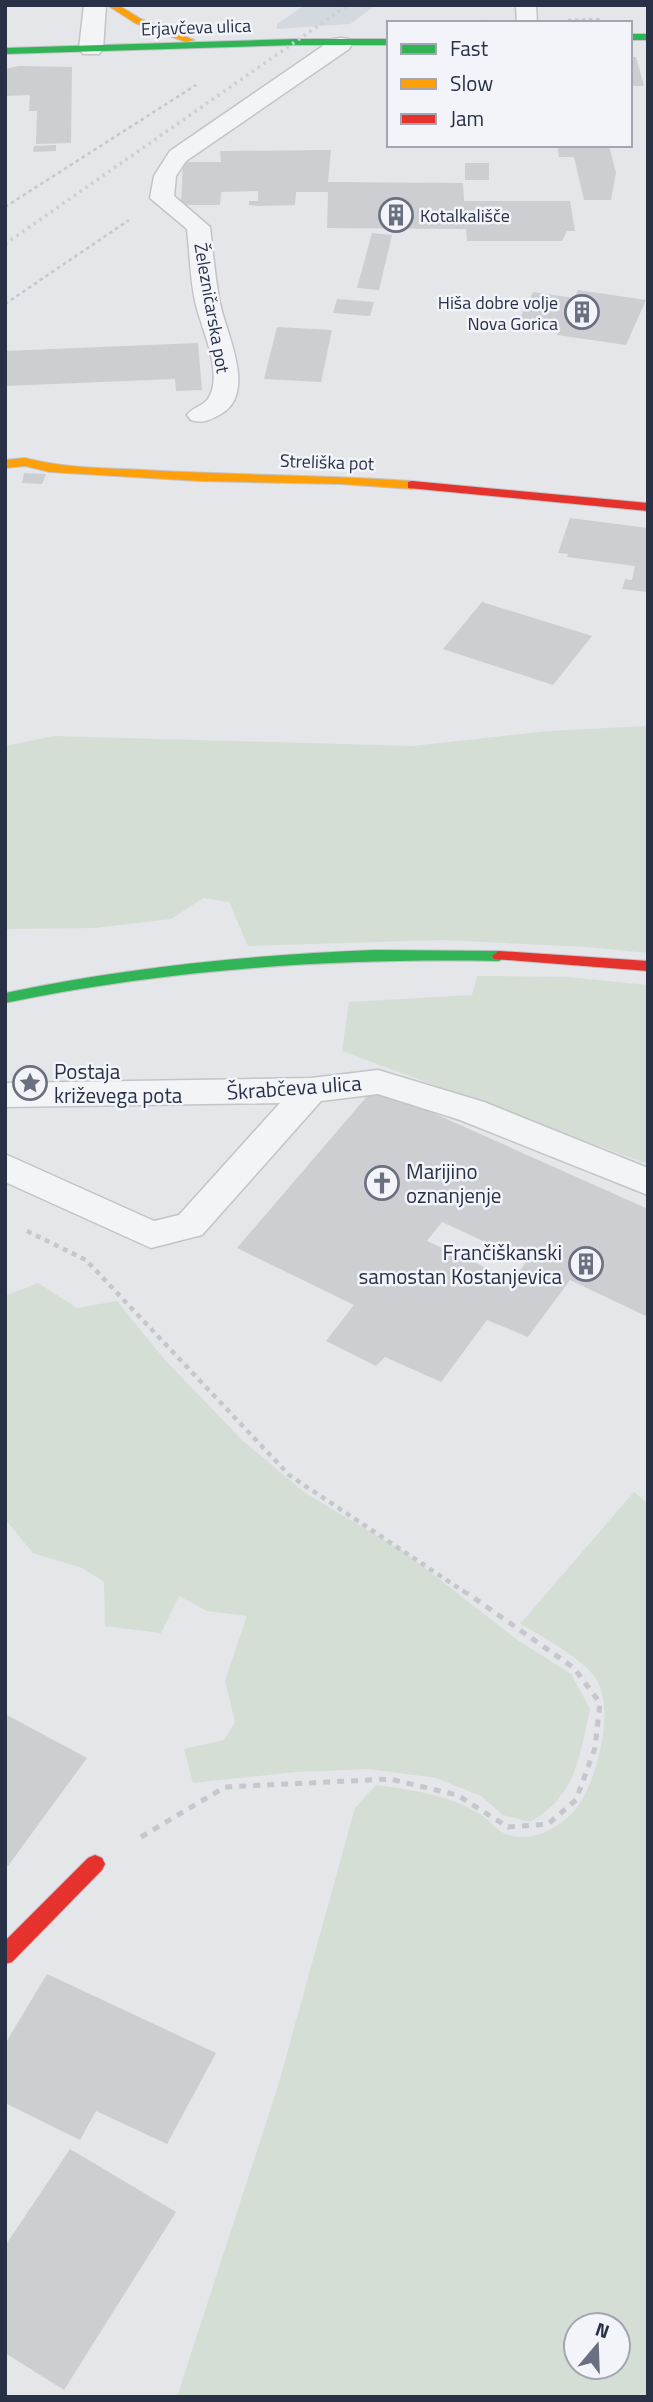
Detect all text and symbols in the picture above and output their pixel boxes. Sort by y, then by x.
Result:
street label: Erjavčeva ulica [140,12,252,42]
legend [387,21,632,147]
text: Fast [450,32,489,64]
text: Slow [450,67,493,99]
text: Jam [450,102,484,134]
building icon: Kotalkališče [377,196,415,234]
place label: Kotalkališče [420,202,510,229]
street label: Železničarska pot [187,241,237,376]
place label: Hiša dobre volje Nova Gorica [438,289,558,337]
building icon: Hiša dobre volje Nova Gorica [563,293,601,331]
street label: Streliška pot [279,447,375,477]
place label: Postaja križevega pota [54,1055,183,1111]
place icon: Postaja križevega pota [11,1064,49,1102]
street label: Škrabčeva ulica [226,1066,363,1108]
place label: Marijino oznanjenje [406,1155,501,1211]
church icon: Marijino oznanjenje [363,1164,401,1202]
place label: Frančiškanski samostan Kostanjevica [358,1236,562,1292]
building icon: Frančiškanski samostan Kostanjevica [567,1245,605,1283]
north arrow [562,2311,632,2381]
text: N [592,2314,614,2345]

